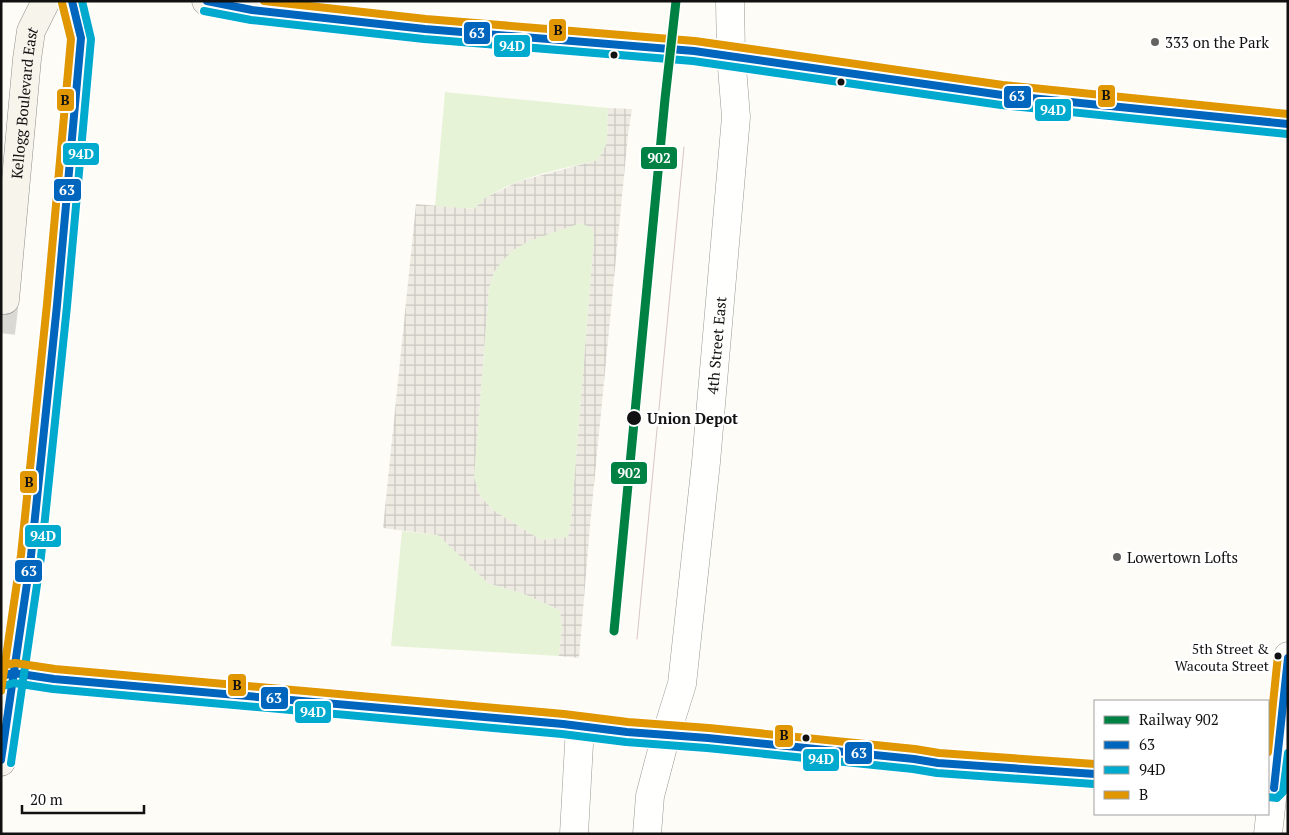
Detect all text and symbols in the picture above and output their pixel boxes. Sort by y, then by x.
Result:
line badge: B [548,18,567,42]
text: B [553,20,563,39]
line badge: 63 [463,21,491,45]
street label: Kellogg Boulevard East [6,23,42,180]
text: 63 [469,23,485,42]
place label: 333 on the Park [1165,32,1269,52]
line badge: 94D [493,34,531,58]
text: 94D [499,36,525,55]
marker: 333 on the Park [1149,36,1161,48]
unlabelled marker [609,50,619,60]
unlabelled marker [836,77,846,87]
line badge: B [1097,84,1116,108]
line badge: 63 [1003,85,1032,109]
text: B [1101,85,1111,104]
text: 63 [1009,86,1025,105]
line badge: B [56,88,75,112]
text: B [60,90,70,109]
line badge: 94D [1034,98,1072,122]
text: 94D [1040,100,1066,119]
line badge: 94D [62,142,100,166]
text: 94D [68,144,94,163]
line badge: 902 [640,146,678,170]
text: 902 [647,148,671,167]
line badge: 63 [53,178,82,202]
text: 63 [59,180,75,199]
street label: 4th Street East [702,295,730,395]
place label: Union Depot [647,408,738,428]
marker: Union Depot [625,409,643,427]
line badge: 902 [610,461,648,485]
text: 902 [617,463,641,482]
line badge: B [19,470,38,494]
text: B [24,472,34,491]
line badge: 94D [24,524,62,548]
text: 94D [30,526,56,545]
place label: Lowertown Lofts [1127,547,1238,567]
marker: Lowertown Lofts [1111,551,1123,563]
line badge: 63 [14,559,43,583]
text: 63 [21,561,37,580]
place label: 5th Street & Wacouta Street [1175,639,1270,675]
marker: 5th Street & Wacouta Street [1273,651,1283,661]
line badge: B [227,673,247,697]
text: B [232,675,242,694]
line badge: 63 [260,686,289,710]
text: 63 [266,688,282,707]
line badge: 94D [294,700,332,724]
legend [1094,700,1269,815]
text: 94D [300,702,326,721]
text: Railway 902 [1139,709,1219,729]
line badge: B [774,724,794,748]
text: B [779,725,789,744]
unlabelled marker [801,733,811,743]
text: 63 [1139,734,1155,754]
line badge: 63 [844,741,873,765]
text: 63 [851,743,867,762]
line badge: 94D [802,748,840,772]
text: 94D [808,749,834,768]
text: 94D [1139,759,1166,779]
scale bar [22,782,145,814]
text: B [1139,784,1148,804]
text: 20 m [30,789,63,809]

